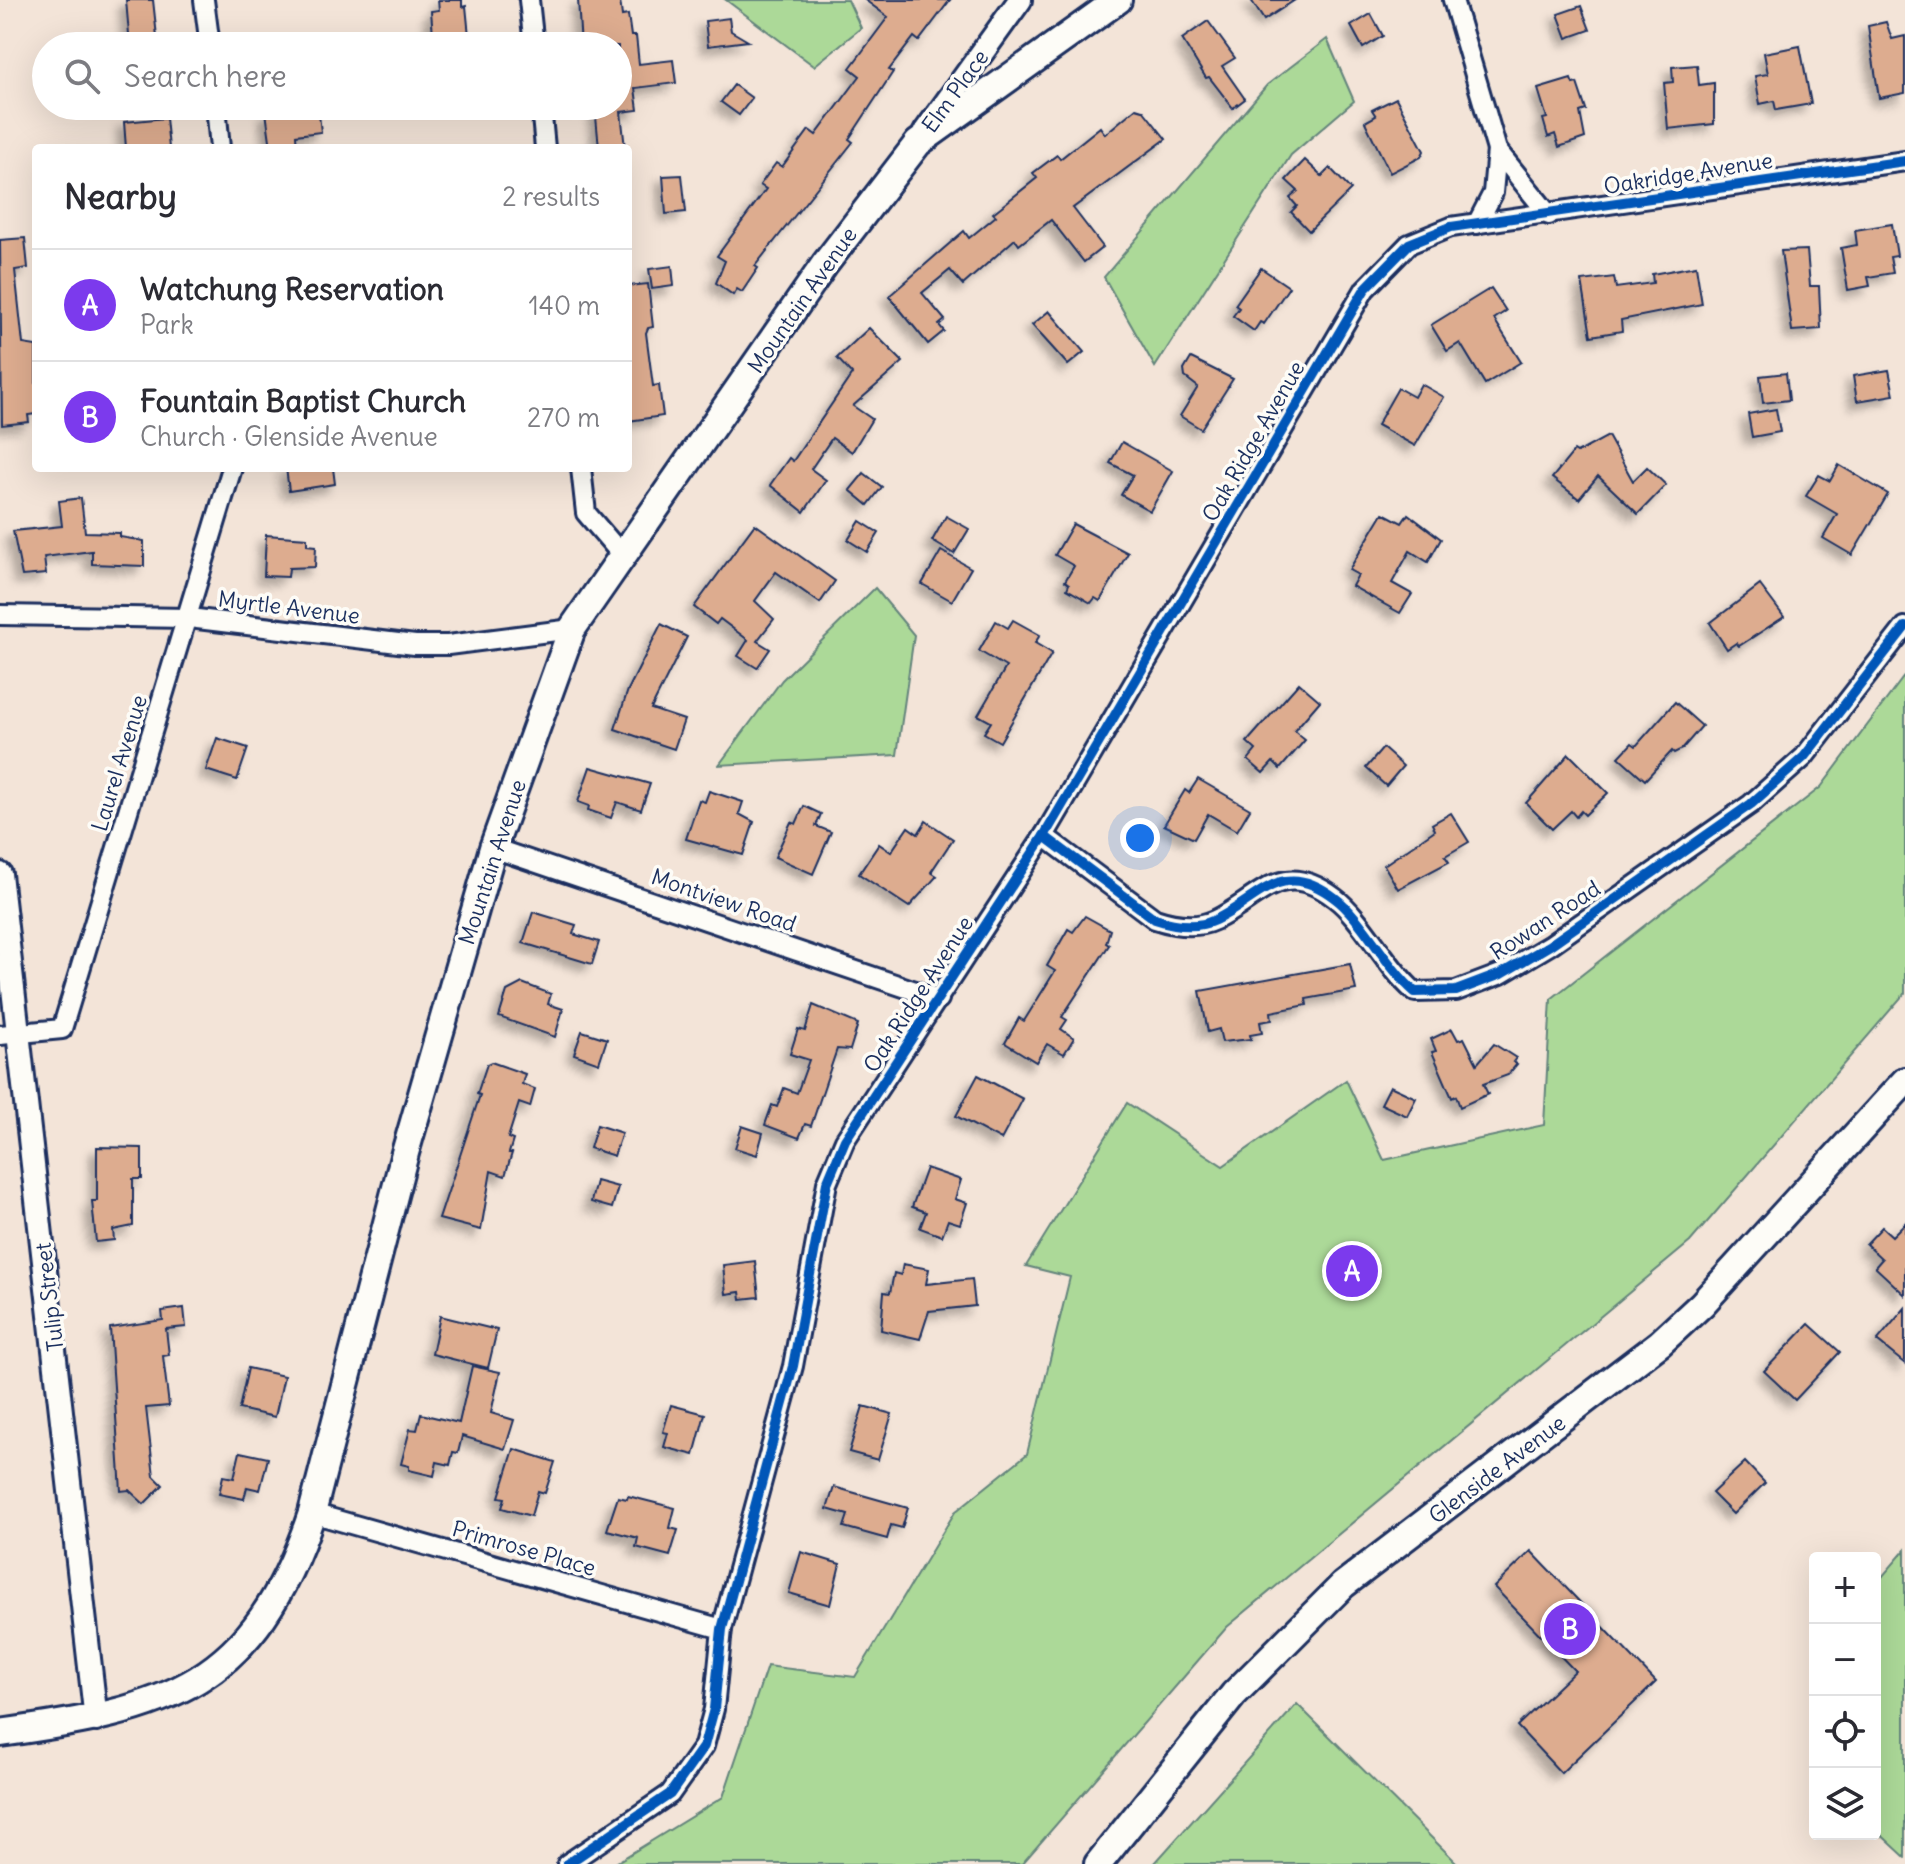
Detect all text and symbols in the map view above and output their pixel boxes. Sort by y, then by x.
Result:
search box [32,32,632,120]
street label: Elm Place [916,44,994,138]
icon: search [60,54,104,98]
text: Search here [124,57,287,95]
street label: Oakridge Avenue [1601,146,1775,200]
text: Nearby [64,175,177,218]
text: 2 results [502,180,600,213]
street label: Mountain Avenue [741,222,863,378]
text: Watchung Reservation [140,270,444,308]
text: A [82,289,98,322]
text: 140 m [529,289,600,322]
text: Park [140,308,194,341]
street label: Oak Ridge Avenue [1196,356,1310,526]
text: Fountain Baptist Church [140,382,466,420]
text: B [81,401,99,434]
text: 270 m [527,401,600,434]
text: Church · Glenside Avenue [140,420,438,453]
street label: Myrtle Avenue [217,584,361,630]
street label: Laurel Avenue [85,691,153,835]
street label: Mountain Avenue [452,776,532,948]
your location [1120,818,1160,858]
street label: Montview Road [648,862,800,938]
street label: Rowan Road [1485,874,1605,966]
street label: Oak Ridge Avenue [857,910,979,1078]
street label: Tulip Street [28,1241,70,1353]
pin: A [1326,1241,1378,1301]
street label: Glenside Avenue [1423,1408,1571,1530]
street label: Primrose Place [449,1514,599,1582]
map controls [1809,1552,1881,1840]
button: + [1809,1552,1881,1624]
pin: B [1544,1599,1596,1659]
button: − [1809,1624,1881,1696]
button: locate [1809,1696,1881,1768]
button: layers [1809,1768,1881,1840]

